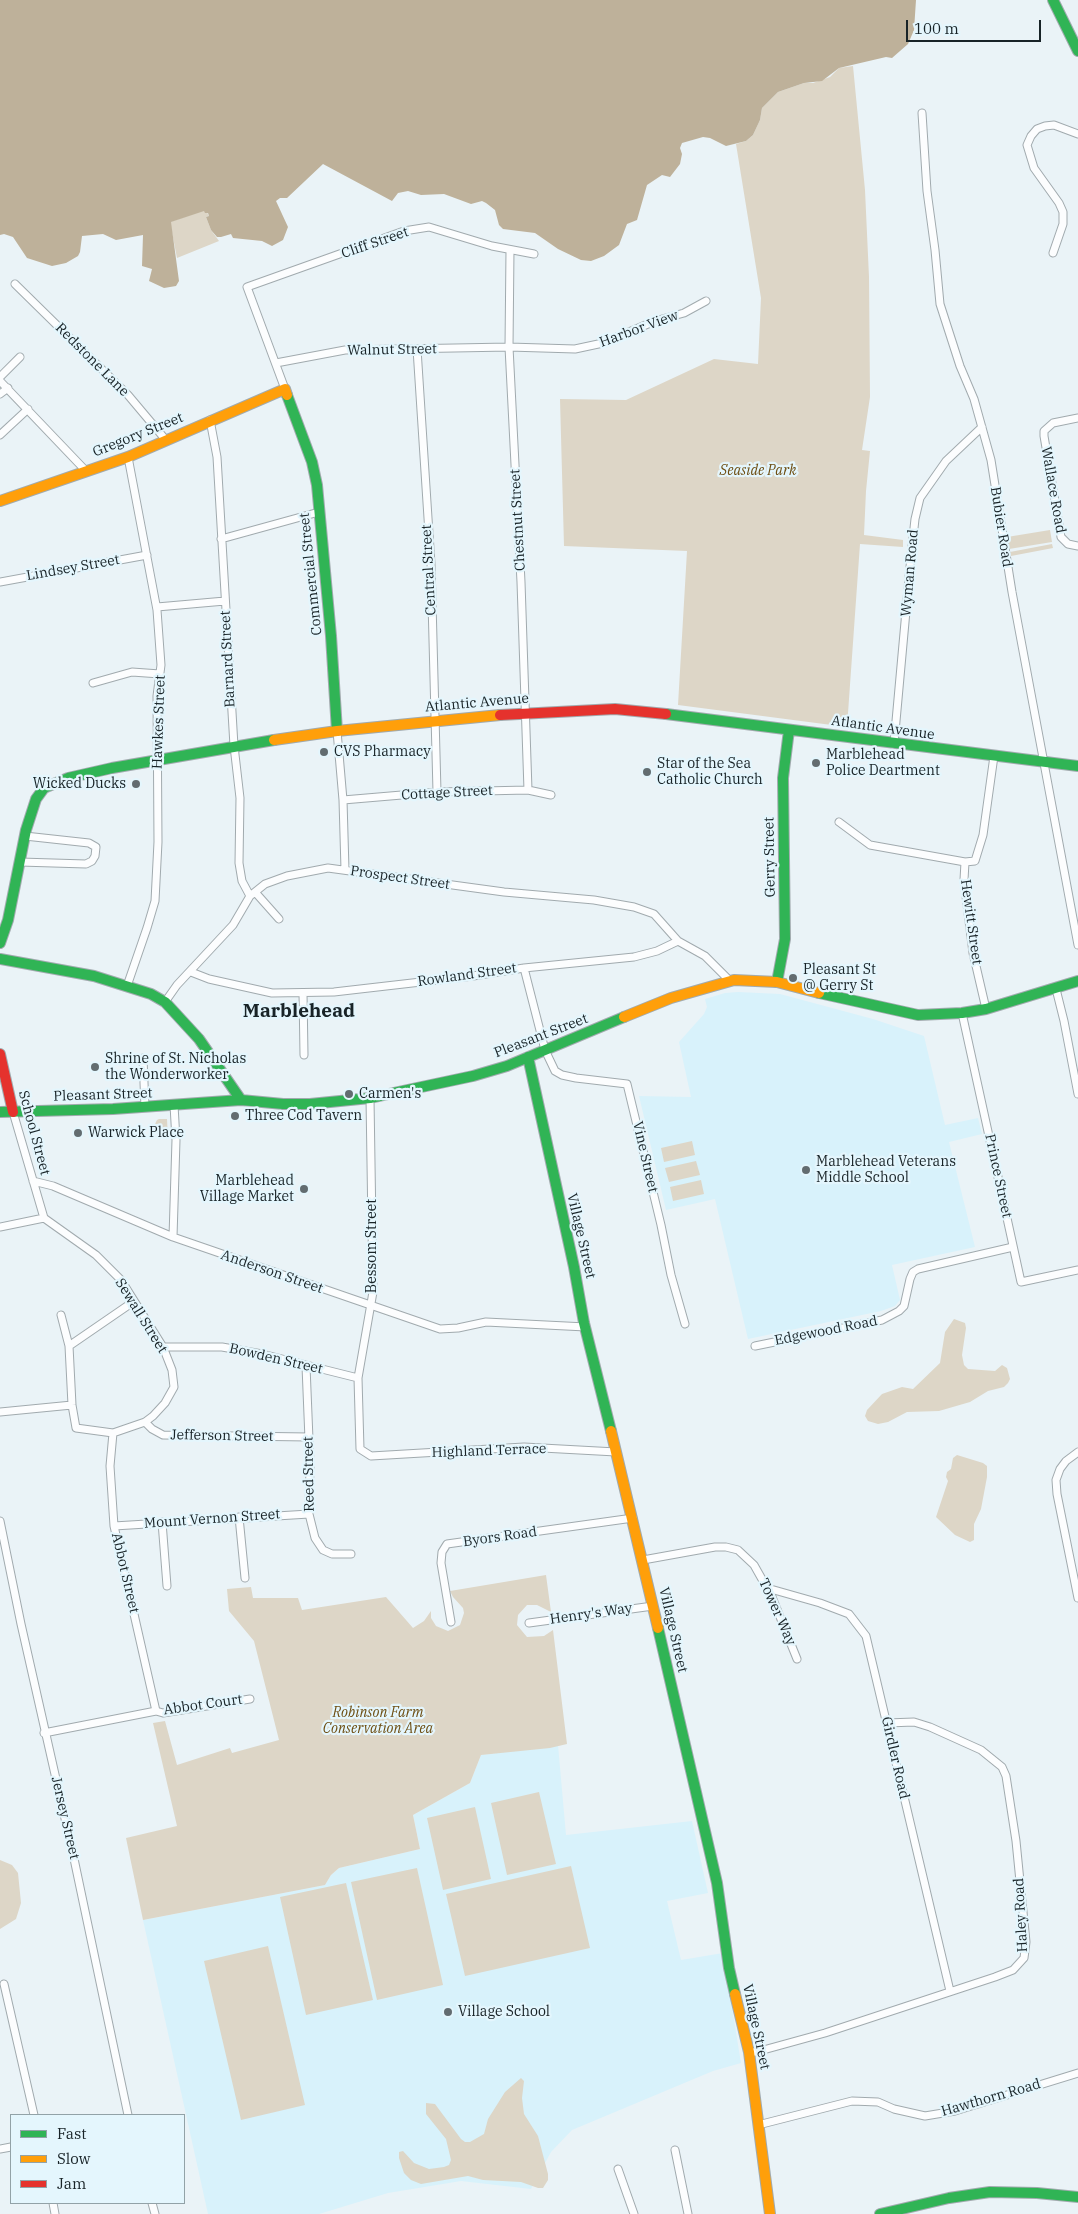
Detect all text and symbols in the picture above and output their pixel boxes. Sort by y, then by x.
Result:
scale bar [908,10,1043,42]
text: 100 m [914,19,959,38]
street label: Cliff Street [339,224,411,262]
street label: Harbor View [597,307,681,351]
street label: Redstone Lane [52,320,132,400]
street label: Walnut Street [347,341,437,359]
street label: Gregory Street [90,409,186,461]
street label: Wallace Road [1037,445,1069,535]
park label: Seaside Park [720,463,796,479]
street label: Chestnut Street [507,469,529,571]
street label: Bubier Road [986,486,1016,568]
street label: Commercial Street [296,512,326,636]
street label: Central Street [418,524,440,616]
street label: Wyman Road [898,529,922,617]
street label: Lindsey Street [25,552,121,584]
street label: Barnard Street [217,610,239,708]
street label: Hawkes Street [149,675,169,769]
street label: Atlantic Avenue [424,690,530,716]
street label: Atlantic Avenue [830,712,936,744]
place label: CVS Pharmacy [334,744,431,760]
marker: CVS Pharmacy [318,746,330,758]
place label: Marblehead Police Deartment [826,747,940,780]
place label: Star of the Sea Catholic Church [657,756,763,789]
marker: Marblehead Police Deartment [810,757,822,769]
marker: Star of the Sea Catholic Church [641,766,653,778]
place label: Wicked Ducks [33,776,126,792]
marker: Wicked Ducks [130,778,142,790]
street label: Cottage Street [401,782,493,804]
street label: Gerry Street [761,817,779,897]
street label: Prospect Street [349,863,451,893]
street label: Hewitt Street [957,878,985,966]
street label: Rowland Street [416,960,518,990]
place label: Pleasant St @ Gerry St [803,962,876,994]
marker: Pleasant St @ Gerry St [787,972,799,984]
district label: Marblehead [243,1001,355,1023]
street label: Pleasant Street [492,1010,590,1062]
place label: Shrine of St. Nicholas the Wonderworker [105,1051,246,1084]
marker: Shrine of St. Nicholas the Wonderworker [89,1061,101,1073]
street label: Pleasant Street [53,1085,153,1105]
place label: Carmen's [359,1086,421,1102]
marker: Carmen's [343,1088,355,1100]
street label: School Street [15,1089,53,1177]
place label: Three Cod Tavern [245,1108,362,1124]
marker: Three Cod Tavern [229,1110,241,1122]
street label: Vine Street [629,1120,661,1194]
place label: Warwick Place [88,1125,184,1141]
marker: Warwick Place [72,1127,84,1139]
street label: Prince Street [981,1133,1015,1219]
place label: Marblehead Veterans Middle School [816,1154,956,1186]
marker: Marblehead Veterans Middle School [800,1164,812,1176]
place label: Marblehead Village Market [200,1173,294,1206]
marker: Marblehead Village Market [298,1183,310,1195]
street label: Village Street [563,1192,599,1280]
street label: Bessom Street [364,1199,380,1293]
street label: Anderson Street [219,1247,325,1297]
street label: Sewall Street [111,1275,171,1357]
street label: Edgewood Road [773,1313,879,1349]
street label: Bowden Street [228,1340,324,1378]
street label: Jefferson Street [170,1427,274,1445]
street label: Reed Street [300,1436,318,1512]
street label: Highland Terrace [431,1441,547,1461]
street label: Mount Vernon Street [143,1506,281,1532]
street label: Byors Road [462,1524,538,1550]
street label: Abbot Street [108,1531,142,1615]
street label: Tower Way [755,1576,799,1648]
street label: Village Street [655,1586,691,1674]
street label: Henry's Way [549,1600,633,1628]
street label: Abbot Court [163,1691,243,1719]
park label: Robinson Farm Conservation Area [323,1705,433,1738]
street label: Girdler Road [877,1715,913,1801]
street label: Jersey Street [47,1775,83,1861]
street label: Haley Road [1011,1877,1031,1953]
street label: Village Street [739,1983,773,2071]
place label: Village School [458,2004,550,2020]
marker: Village School [442,2006,454,2018]
street label: Hawthorn Road [939,2076,1043,2120]
legend [10,2114,185,2204]
text: Fast [57,2124,87,2143]
text: Slow [57,2149,90,2168]
text: Jam [57,2174,86,2193]

